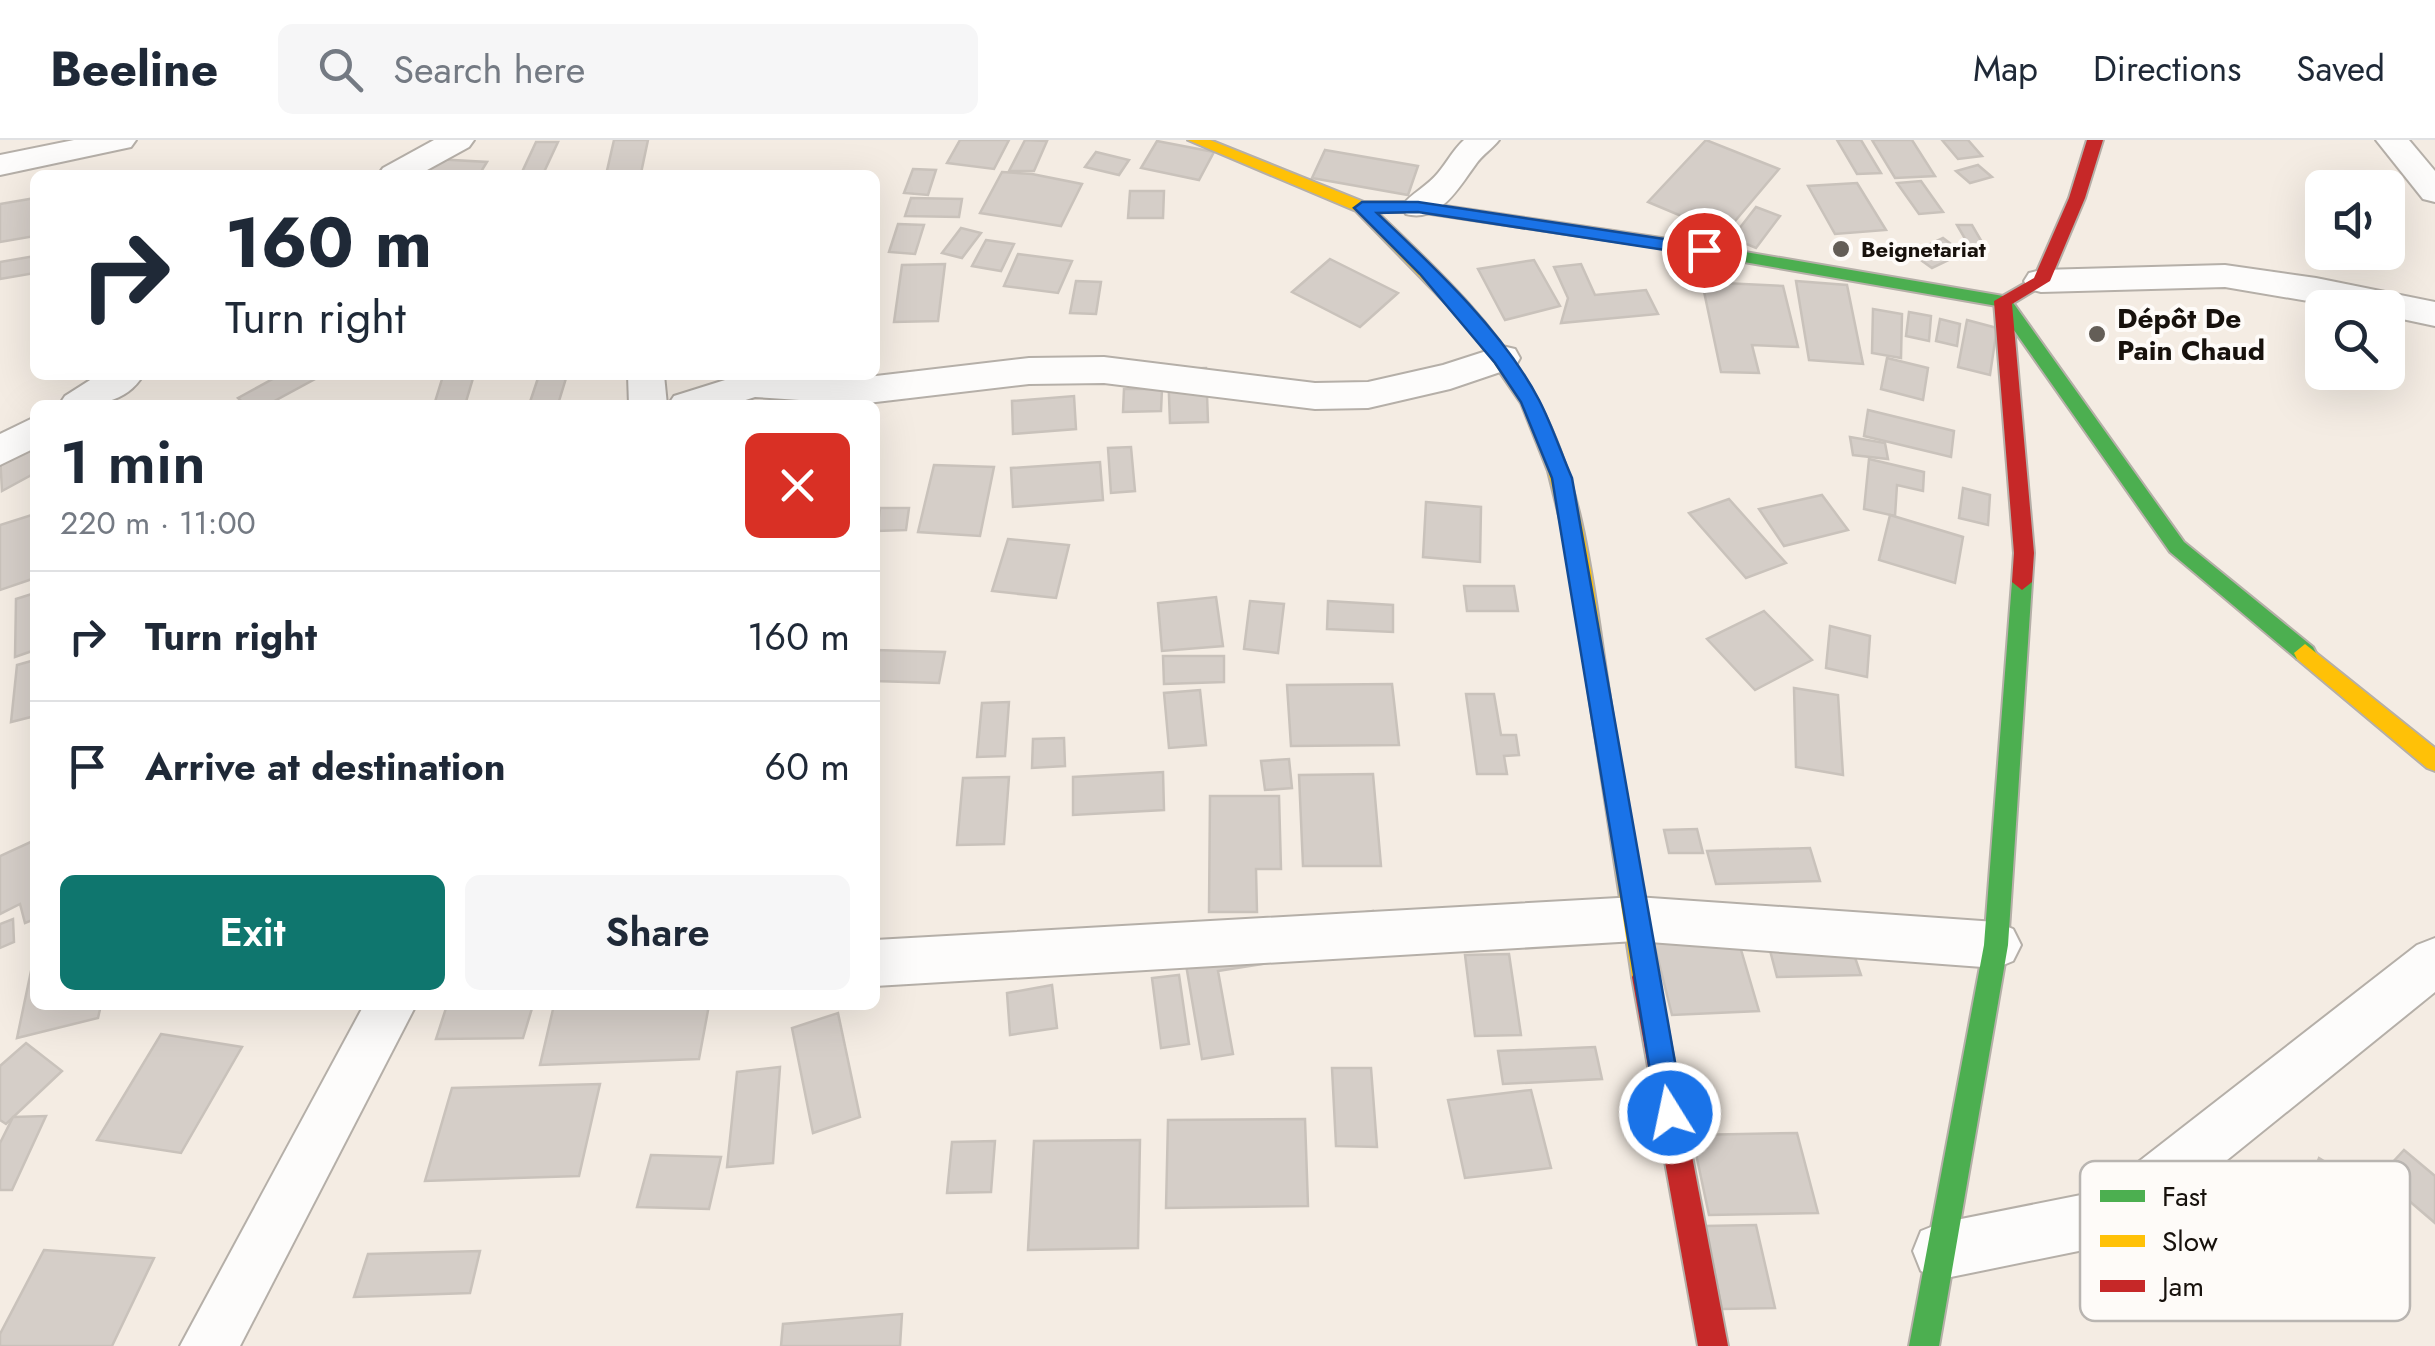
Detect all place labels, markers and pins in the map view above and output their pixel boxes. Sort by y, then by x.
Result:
pin [1662,208,1747,293]
place label: Beignetariat [1861,233,1986,265]
marker: Beignetariat [1830,238,1852,260]
place label: Dépôt De Pain Chaud [2117,298,2265,371]
marker: Dépôt De Pain Chaud [2086,323,2108,345]

